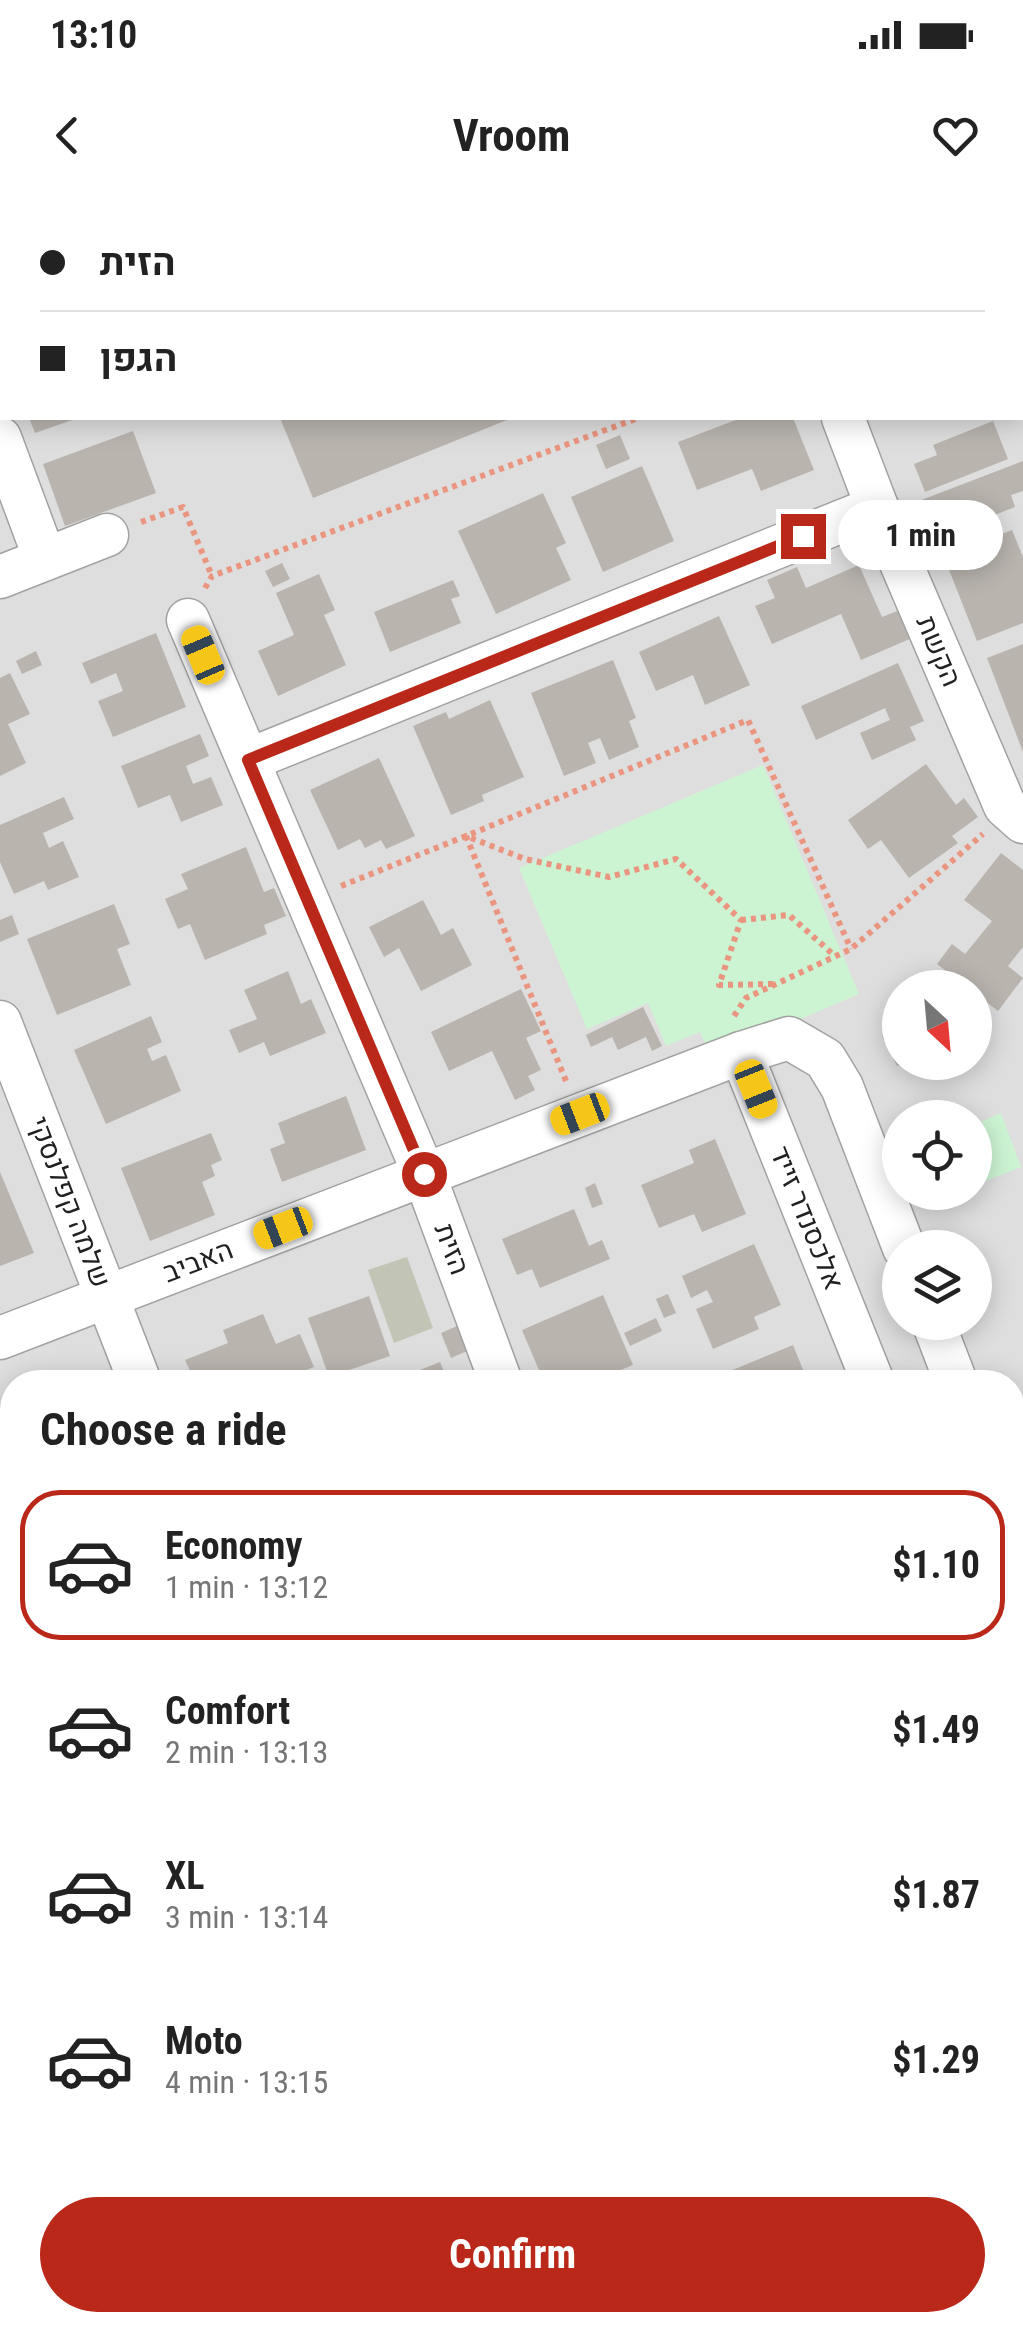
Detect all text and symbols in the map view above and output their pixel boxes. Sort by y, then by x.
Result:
text: 13:10 [50,13,137,57]
icon: back [40,108,95,163]
icon: heart [928,108,983,163]
text: Vroom [453,109,570,162]
text: הזית [100,240,176,284]
text: הגפן [100,336,177,380]
callout: 1 min [838,501,1003,571]
route end [781,514,826,559]
text: 1 min [885,516,956,554]
street label: הקשת [909,611,969,691]
car [177,622,229,688]
north arrow [882,970,992,1080]
map controls [882,970,992,1340]
car [731,1056,781,1122]
car [547,1089,613,1139]
button: locate [882,1100,992,1210]
street label: שלמה קפלנסקי [22,1112,118,1292]
street label: אלכסנדר זייד [763,1142,851,1294]
route start [402,1152,447,1197]
car [250,1203,316,1253]
street label: הזית [428,1219,476,1279]
button: layers [882,1230,992,1340]
street label: האביב [158,1233,238,1289]
text: Choose a ride [40,1403,287,1456]
icon: car [45,1520,135,1610]
text: Economy [165,1524,302,1568]
text: $1.10 [892,1543,980,1587]
text: 1 min · 13:12 [165,1568,328,1606]
icon: car [45,1685,135,1775]
text: Comfort [165,1689,290,1733]
text: $1.49 [892,1708,980,1752]
text: 2 min · 13:13 [165,1733,328,1771]
icon: car [45,1850,135,1940]
text: XL [165,1854,204,1898]
text: $1.87 [892,1873,980,1917]
text: 3 min · 13:14 [165,1898,328,1936]
icon: car [45,2015,135,2105]
text: Moto [165,2019,243,2063]
text: $1.29 [892,2038,980,2082]
text: 4 min · 13:15 [165,2063,328,2101]
button: Confirm [40,2197,985,2312]

